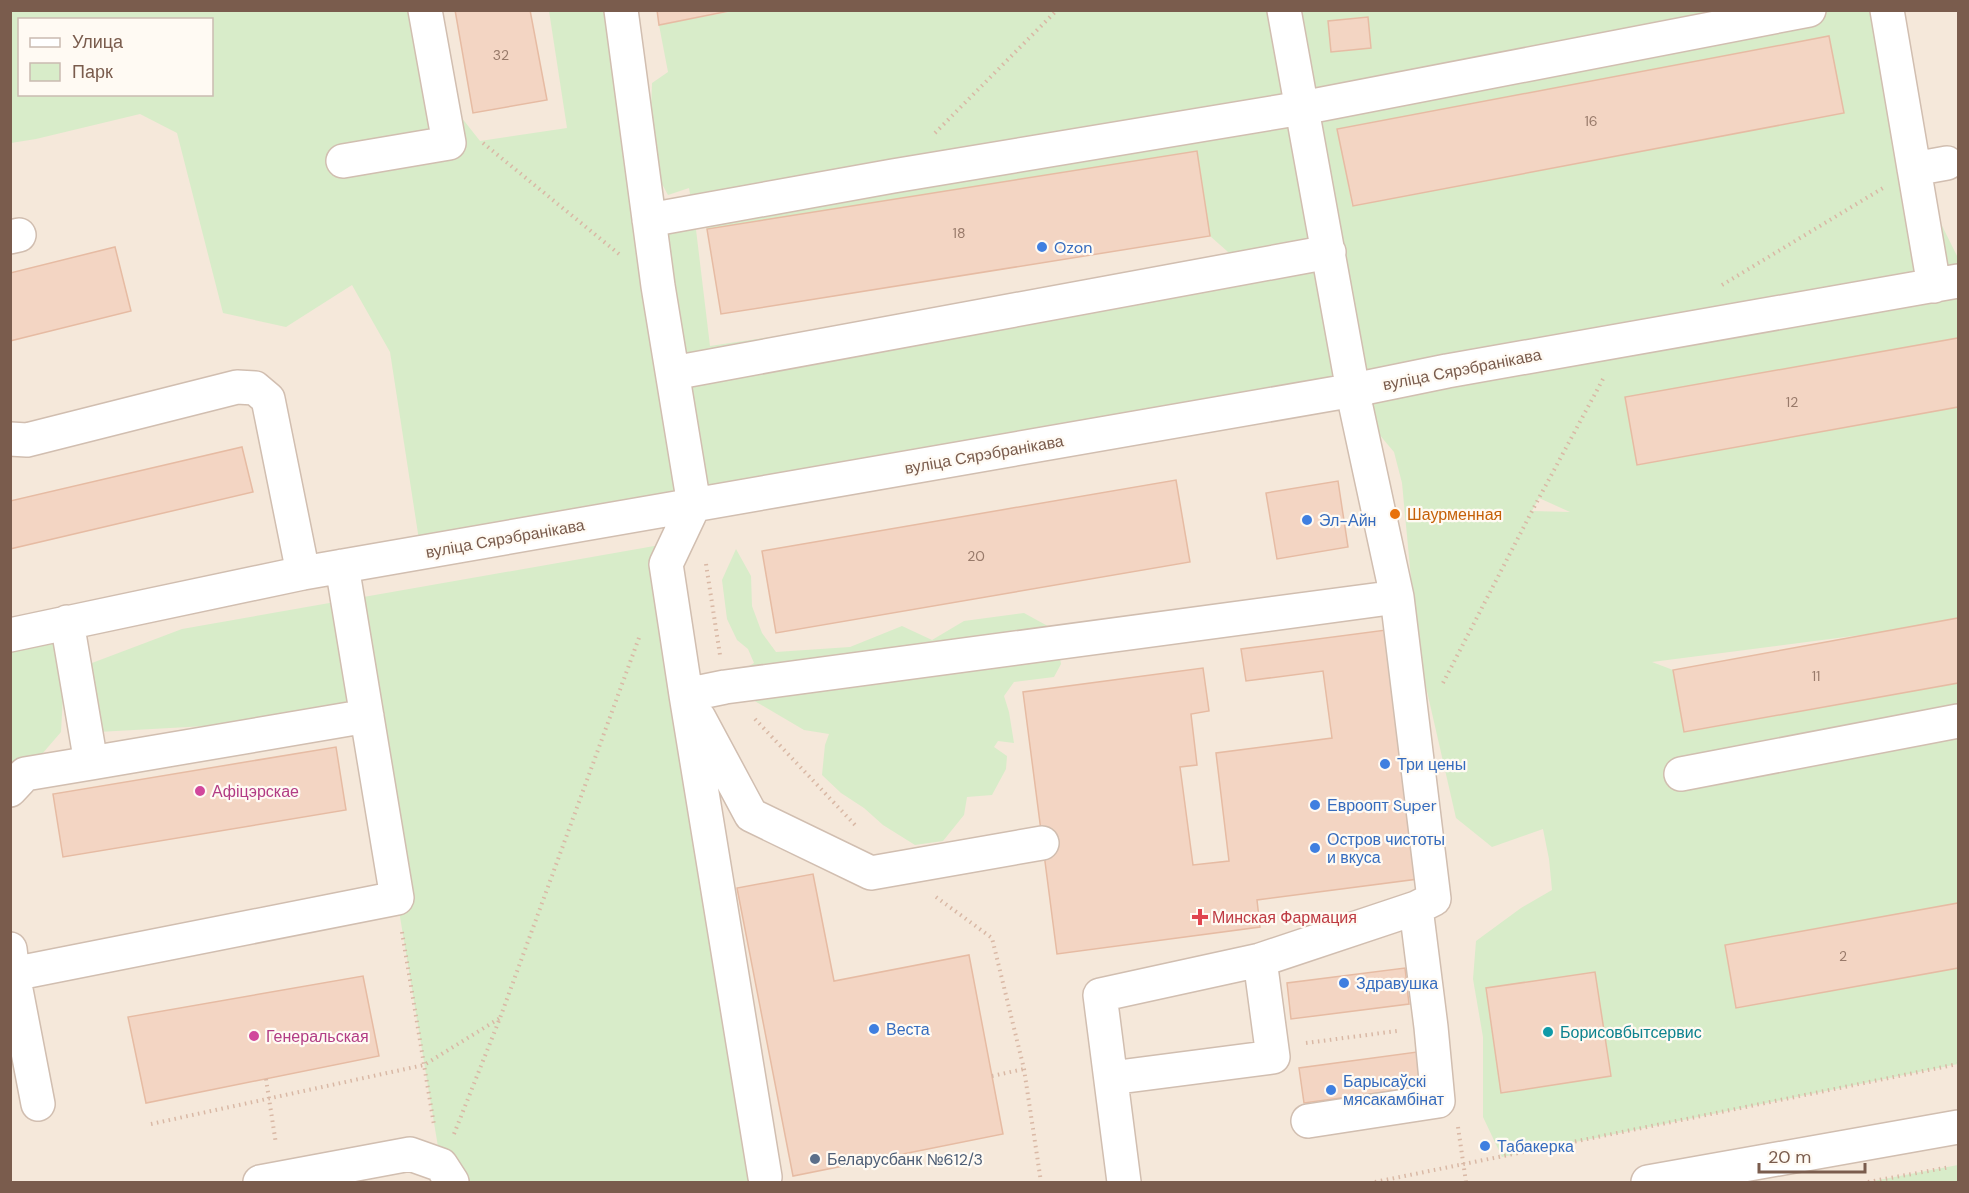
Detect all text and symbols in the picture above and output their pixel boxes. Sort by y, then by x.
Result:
legend [18,18,213,96]
text: Улица [72,30,124,54]
house number: 32 [493,46,509,64]
text: Парк [72,60,113,84]
house number: 16 [1584,112,1598,130]
house number: 18 [953,224,965,242]
place label: Ozon [1054,237,1092,258]
marker: Ozon [1035,240,1049,254]
street label: вуліца Сярэбранікава [1381,344,1543,395]
house number: 12 [1786,393,1798,411]
street label: вуліца Сярэбранікава [903,430,1065,479]
place label: Шаурменная [1407,504,1502,525]
marker: Шаурменная [1388,507,1402,521]
place label: Эл-Айн [1319,510,1376,531]
marker: Эл-Айн [1300,513,1314,527]
street label: вуліца Сярэбранікава [424,514,586,563]
house number: 20 [967,547,985,565]
house number: 11 [1812,667,1820,685]
place label: Три цены [1397,754,1466,775]
marker: Три цены [1378,757,1392,771]
place label: Афіцэрскае [212,781,299,802]
marker: Афіцэрскае [193,784,207,798]
place label: Евроопт Super [1327,795,1437,816]
marker: Евроопт Super [1308,798,1322,812]
place label: Остров чистоты и вкуса [1327,829,1445,868]
marker: Остров чистоты и вкуса [1308,841,1322,855]
place label: Минская Фармация [1212,907,1357,928]
marker: Минская Фармация [1193,910,1207,924]
house number: 2 [1839,947,1847,965]
place label: Здравушка [1356,973,1438,994]
marker: Здравушка [1337,976,1351,990]
place label: Веста [886,1019,930,1040]
marker: Веста [867,1022,881,1036]
place label: Борисовбытсервис [1560,1022,1702,1043]
marker: Борисовбытсервис [1541,1025,1555,1039]
place label: Генеральская [266,1026,369,1047]
marker: Генеральская [247,1029,261,1043]
place label: Барысаўскі мясакамбінат [1343,1071,1445,1110]
marker: Барысаўскі мясакамбінат [1324,1083,1338,1097]
place label: Табакерка [1497,1136,1574,1157]
scale bar [1759,1136,1866,1174]
marker: Табакерка [1478,1139,1492,1153]
text: 20 m [1768,1145,1811,1169]
place label: Беларусбанк №612/3 [827,1149,983,1170]
marker: Беларусбанк №612/3 [808,1152,822,1166]

